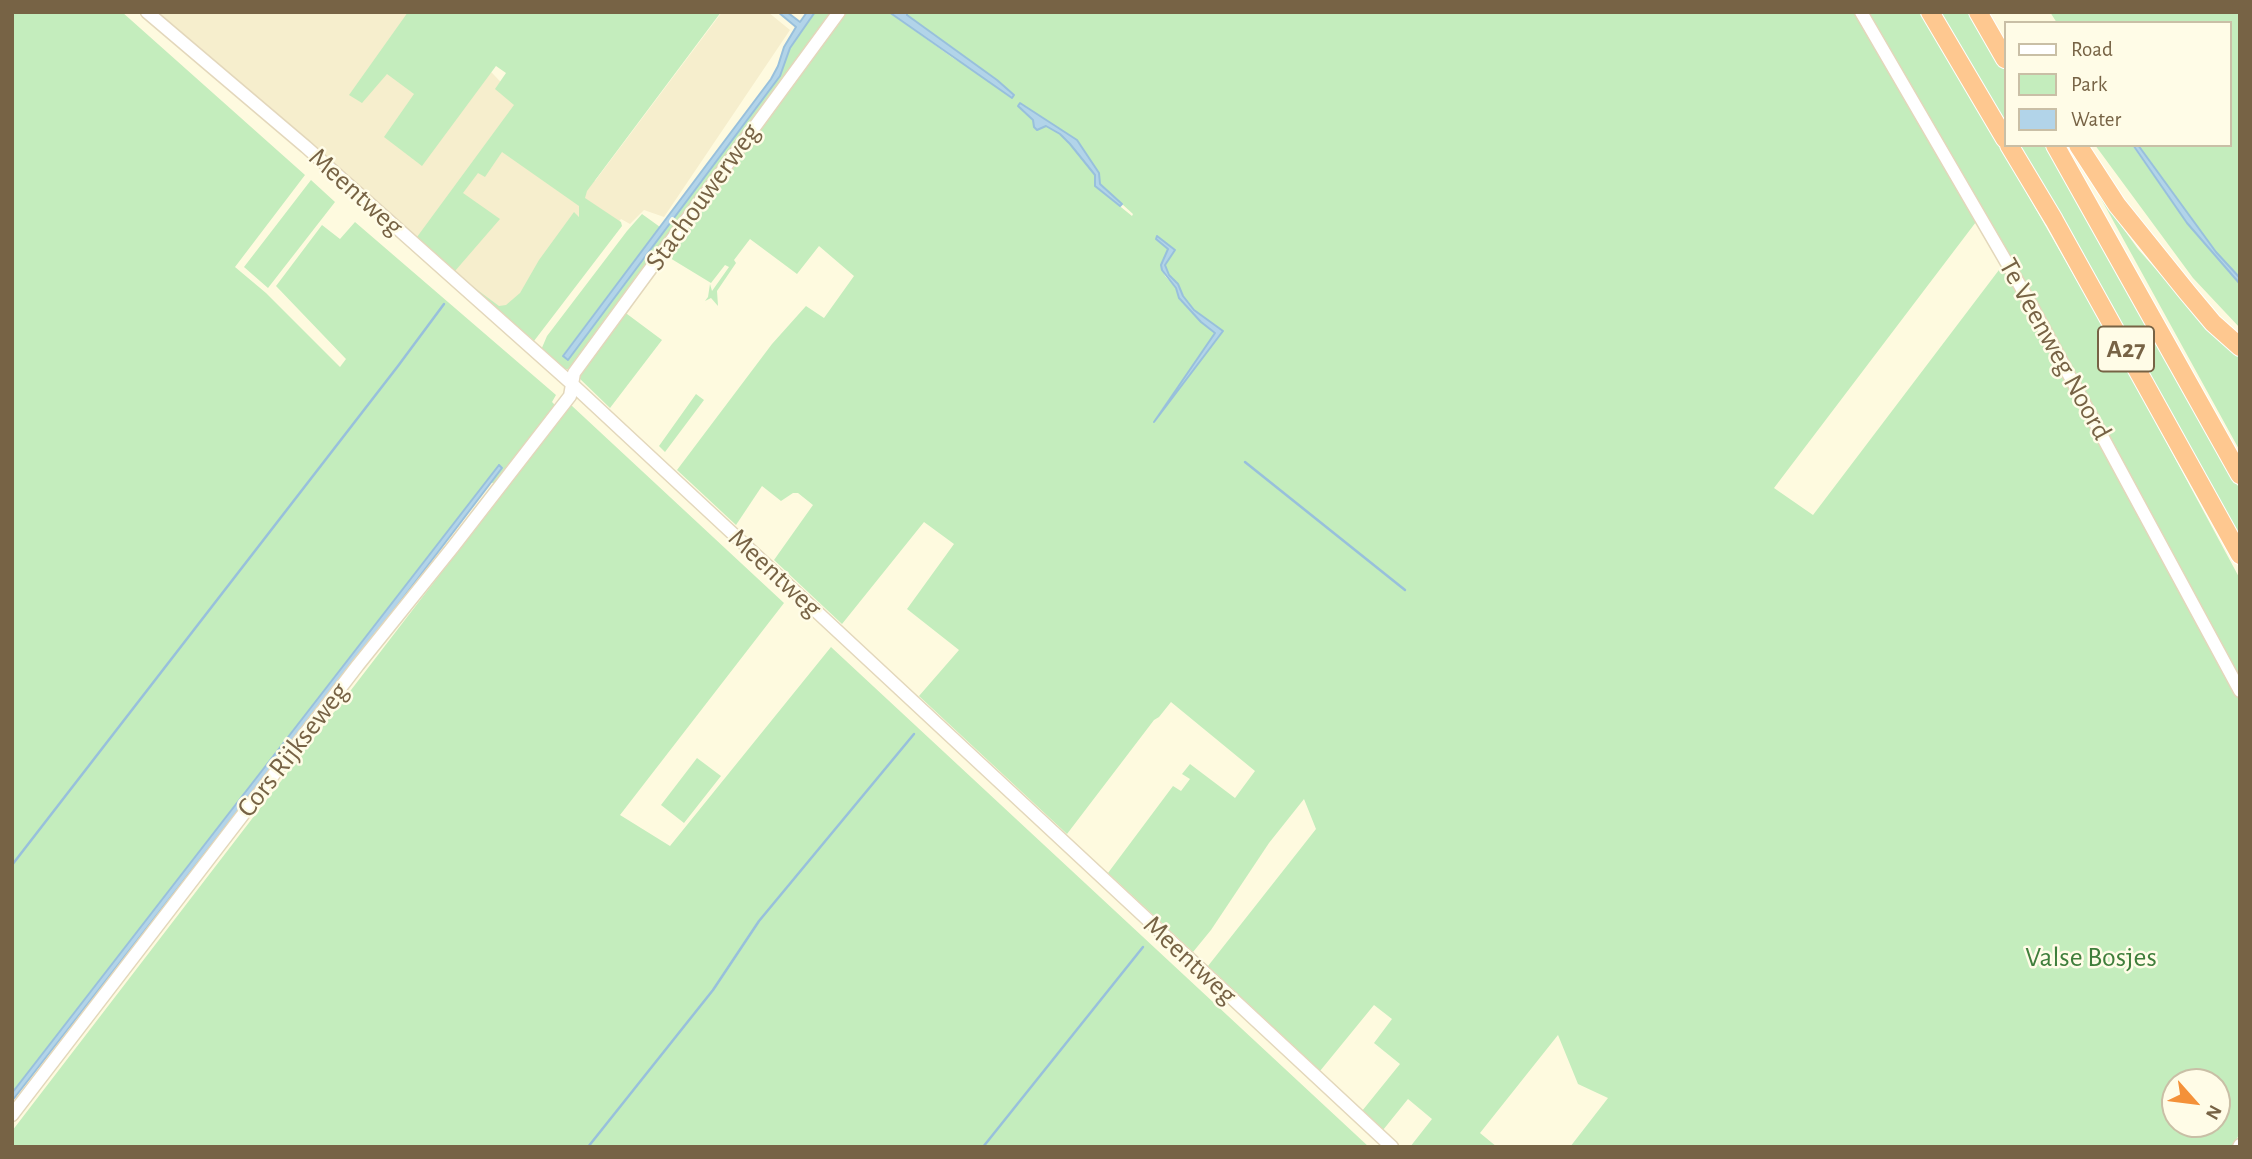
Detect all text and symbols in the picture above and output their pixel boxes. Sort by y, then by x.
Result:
legend [2004,21,2231,147]
text: Road [2071,39,2113,60]
text: Park [2071,74,2107,95]
text: Water [2071,109,2121,130]
street label: Stachouwerweg [638,117,768,277]
street label: Meentweg [302,141,410,243]
street label: Te Veenweg Noord [1991,252,2119,446]
road number: A27 [2098,326,2154,372]
street label: Meentweg [721,521,829,625]
street label: Cors Rijkseweg [230,676,356,824]
street label: Meentweg [1136,908,1244,1012]
park label: Valse Bosjes [2025,941,2157,975]
north arrow [2161,1068,2231,1138]
text: N [2202,1102,2225,1122]

